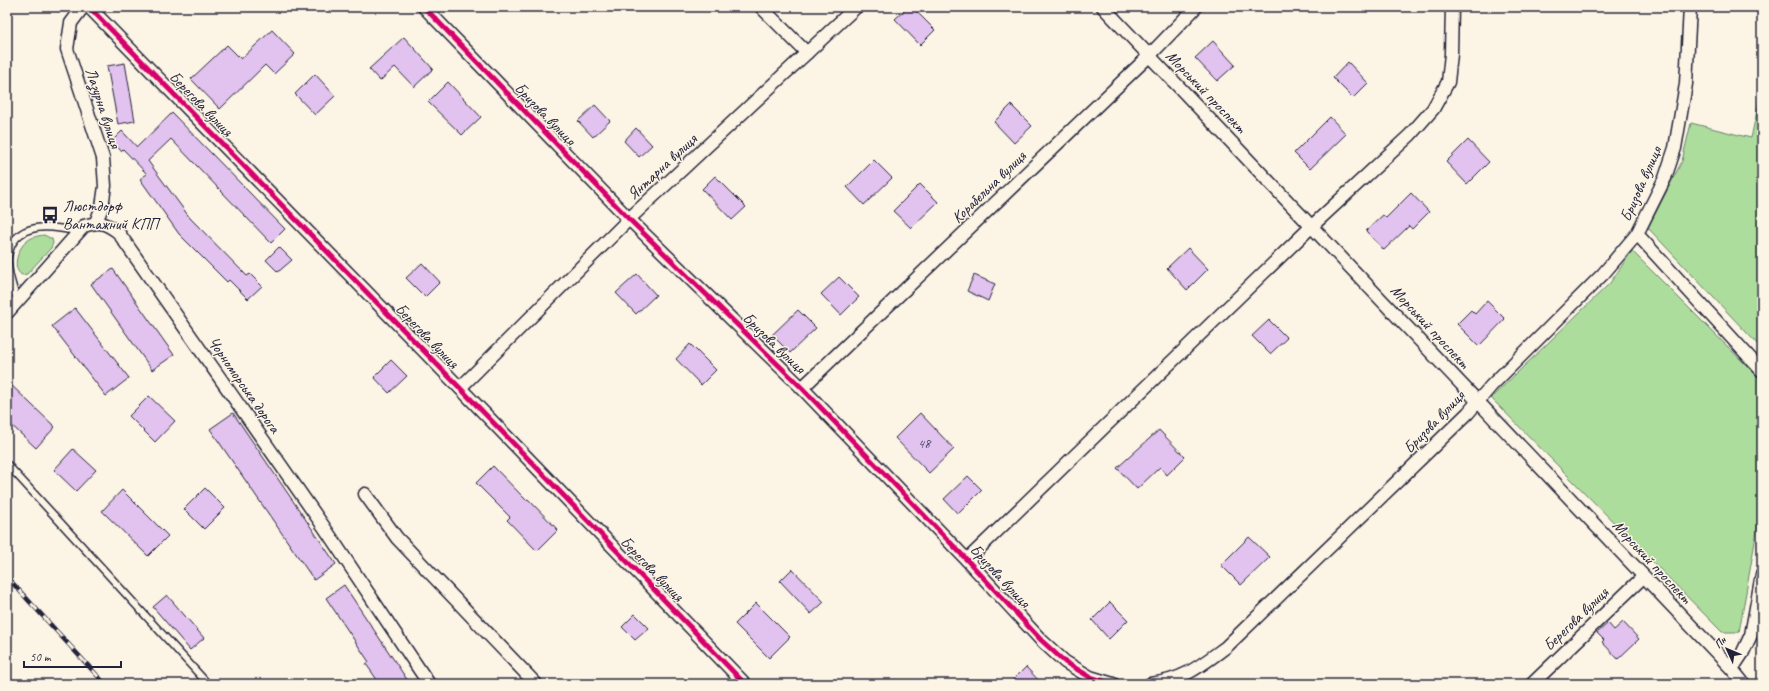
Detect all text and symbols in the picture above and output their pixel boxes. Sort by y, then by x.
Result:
street label: Морський проспект [1161,46,1251,138]
street label: Лазурна вулиця [81,65,126,152]
street label: Берегова вулиця [165,67,238,142]
street label: Бризова вулиця [510,78,581,151]
street label: Янтарна вулиця [623,129,702,204]
street label: Бризова вулиця [1616,142,1667,224]
street label: Корабельна вулиця [948,146,1031,228]
place label: Люстдорф Вантажний КПП [63,196,162,234]
bus stop icon: Люстдорф Вантажний КПП [40,205,60,225]
street label: Морський проспект [1386,281,1475,374]
street label: Берегова вулиця [391,299,464,374]
street label: Бризова вулиця [738,308,811,379]
street label: Чорноморська дорога [203,333,285,438]
street label: Бризова вулиця [1399,385,1470,458]
house number: 48 [918,435,932,452]
street label: Морський проспект [1608,516,1697,609]
street label: Берегова вулиця [616,532,689,607]
street label: Бризова вулиця [965,540,1036,613]
street label: Берегова вулиця [1539,582,1614,655]
north arrow [1707,629,1747,669]
text: Пн [1711,632,1730,651]
scale bar [24,643,121,669]
text: 50 m [30,649,52,665]

